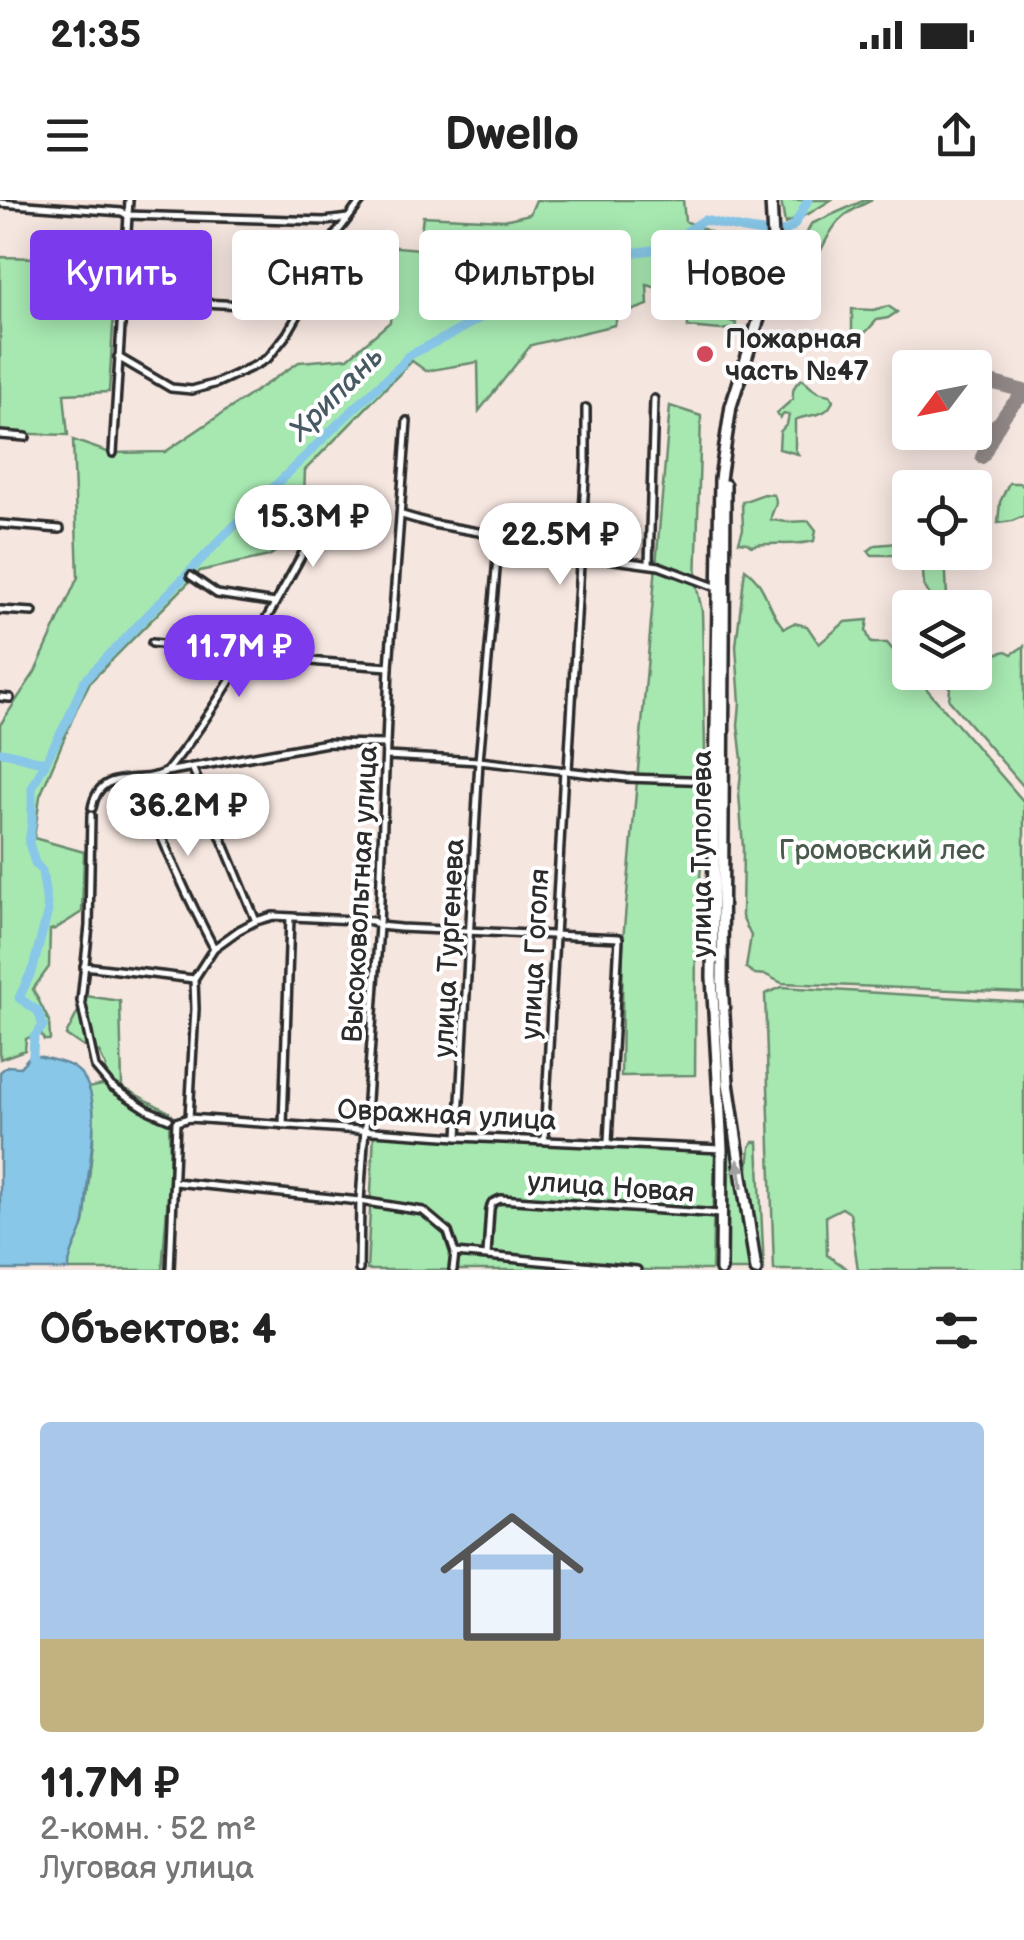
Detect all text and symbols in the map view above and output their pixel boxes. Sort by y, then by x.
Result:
text: 21:35 [50,13,141,58]
icon: menu [40,108,95,163]
text: Dwello [445,108,579,163]
icon: share [929,108,984,163]
chip: Купить [30,230,212,320]
chip: Снять [232,230,399,320]
chip: Фильтры [419,230,631,320]
chip: Новое [651,230,821,320]
place label: Пожарная часть №47 [725,323,869,388]
water label: Хрипань [281,339,391,450]
marker: Пожарная часть №47 [694,343,716,365]
north arrow [892,350,992,450]
map controls [892,350,992,690]
button: locate [892,470,992,570]
pin: 15.3M ₽ [221,485,405,570]
text: 15.3M ₽ [257,498,369,537]
pin: 22.5M ₽ [468,503,652,588]
text: 22.5M ₽ [501,516,619,555]
button: layers [892,590,992,690]
pin: 11.7M ₽ [147,615,331,700]
text: 11.7M ₽ [186,628,292,667]
street label: Высоковольтная улица [336,744,385,1044]
street label: улица Туполева [686,750,719,958]
pin: 36.2M ₽ [96,774,280,859]
text: 36.2M ₽ [128,787,248,826]
park label: Громовский лес [779,834,986,867]
street label: улица Тургенева [427,837,472,1058]
street label: улица Гоголя [515,868,556,1040]
street label: Овражная улица [336,1093,558,1138]
one-way arrow [731,1157,747,1189]
street label: улица Новая [526,1165,695,1210]
icon: filters [929,1303,984,1358]
text: Объектов: 4 [40,1305,277,1356]
icon: home [422,1487,602,1667]
text: 11.7M ₽ [40,1759,180,1810]
text: 2-комн. · 52 m² [40,1810,256,1849]
text: Луговая улица [40,1849,254,1888]

